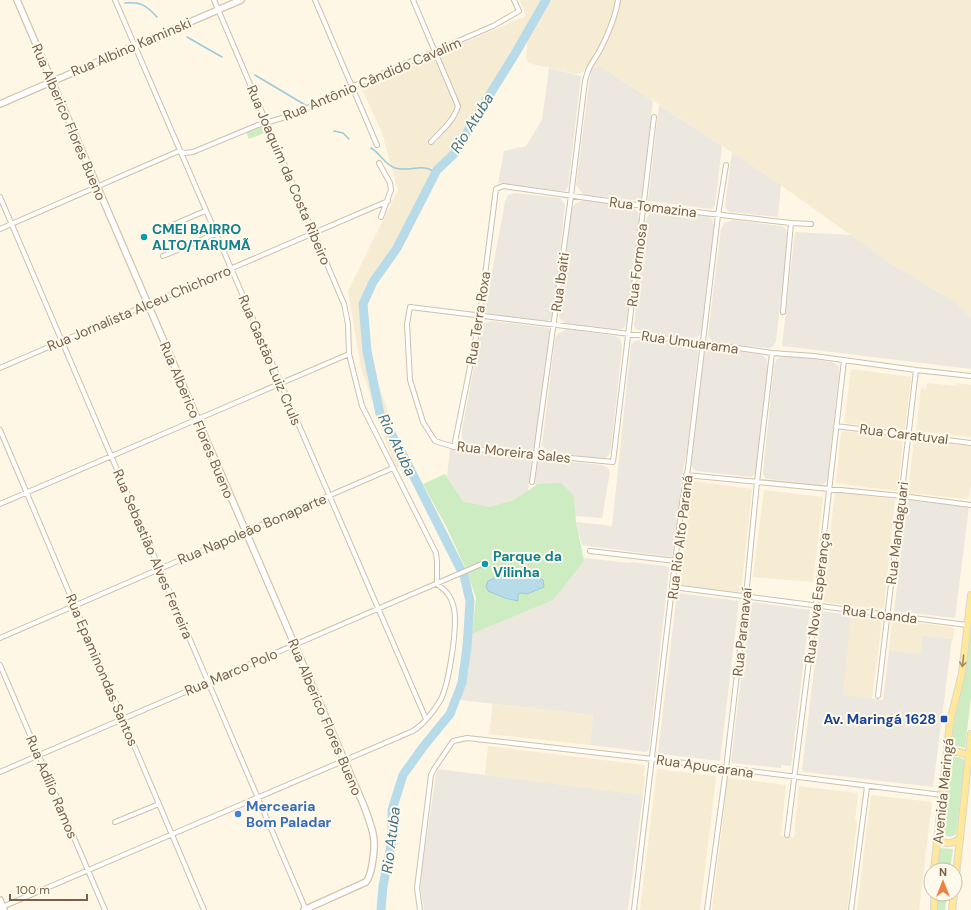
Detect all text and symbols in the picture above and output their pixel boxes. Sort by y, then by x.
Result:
street label: Rua Albino Kaminski [68,13,194,81]
street label: Rua Antônio Cândido Cavalim [280,33,464,125]
street label: Rua Alberico Flores Bueno [28,41,110,203]
street label: Rua Joaquim da Costa Ribeiro [243,82,335,268]
water label: Rio Atuba [446,89,498,157]
street label: Rua Tomazina [608,193,698,221]
place label: CMEI BAIRRO ALTO/TARUMÃ [152,220,251,254]
street label: Rua Formosa [623,222,651,308]
marker: CMEI BAIRRO ALTO/TARUMÃ [139,232,149,242]
street label: Rua Ibaiti [547,251,573,313]
street label: Rua Jornalista Alceu Chichorro [44,261,234,355]
street label: Rua Terra Roxa [462,270,494,366]
street label: Rua Gastão Luiz Cruls [234,292,306,428]
street label: Rua Umuarama [640,326,740,358]
street label: Rua Alberico Flores Bueno [156,339,238,501]
water label: Rio Atuba [373,410,421,480]
street label: Rua Caratuval [859,420,949,448]
street label: Rua Moreira Sales [456,437,572,467]
street label: Rua Sebastião Alves Ferreira [109,466,197,642]
street label: Rua Rio Alto Paraná [663,474,697,600]
street label: Rua Mandaguari [882,481,912,585]
street label: Rua Napoleão Bonaparte [175,489,329,569]
street label: Rua Nova Esperança [800,531,834,665]
place label: Parque da Vilinha [493,547,562,581]
marker: Parque da Vilinha [480,559,490,569]
street label: Rua Paranavaí [728,586,756,677]
street label: Rua Epaminondas Santos [62,591,142,749]
street label: Rua Loanda [842,600,918,628]
street label: Rua Alberico Flores Bueno [284,636,366,798]
street label: Rua Marco Polo [182,644,280,700]
one-way arrow [959,654,967,667]
place label: Av. Maringá 1628 [823,710,936,728]
marker: Av. Maringá 1628 [939,714,949,724]
street label: Rua Adílio Ramos [22,733,82,841]
street label: Avenida Maringá [928,737,958,845]
street label: Rua Apucarana [655,750,755,782]
place label: Mercearia Bom Paladar [246,797,332,831]
water label: Rio Atuba [377,805,405,875]
marker: Mercearia Bom Paladar [233,809,243,819]
north arrow [923,862,963,902]
text: N [939,865,947,879]
scale bar [10,876,87,902]
text: 100 m [16,882,50,898]

